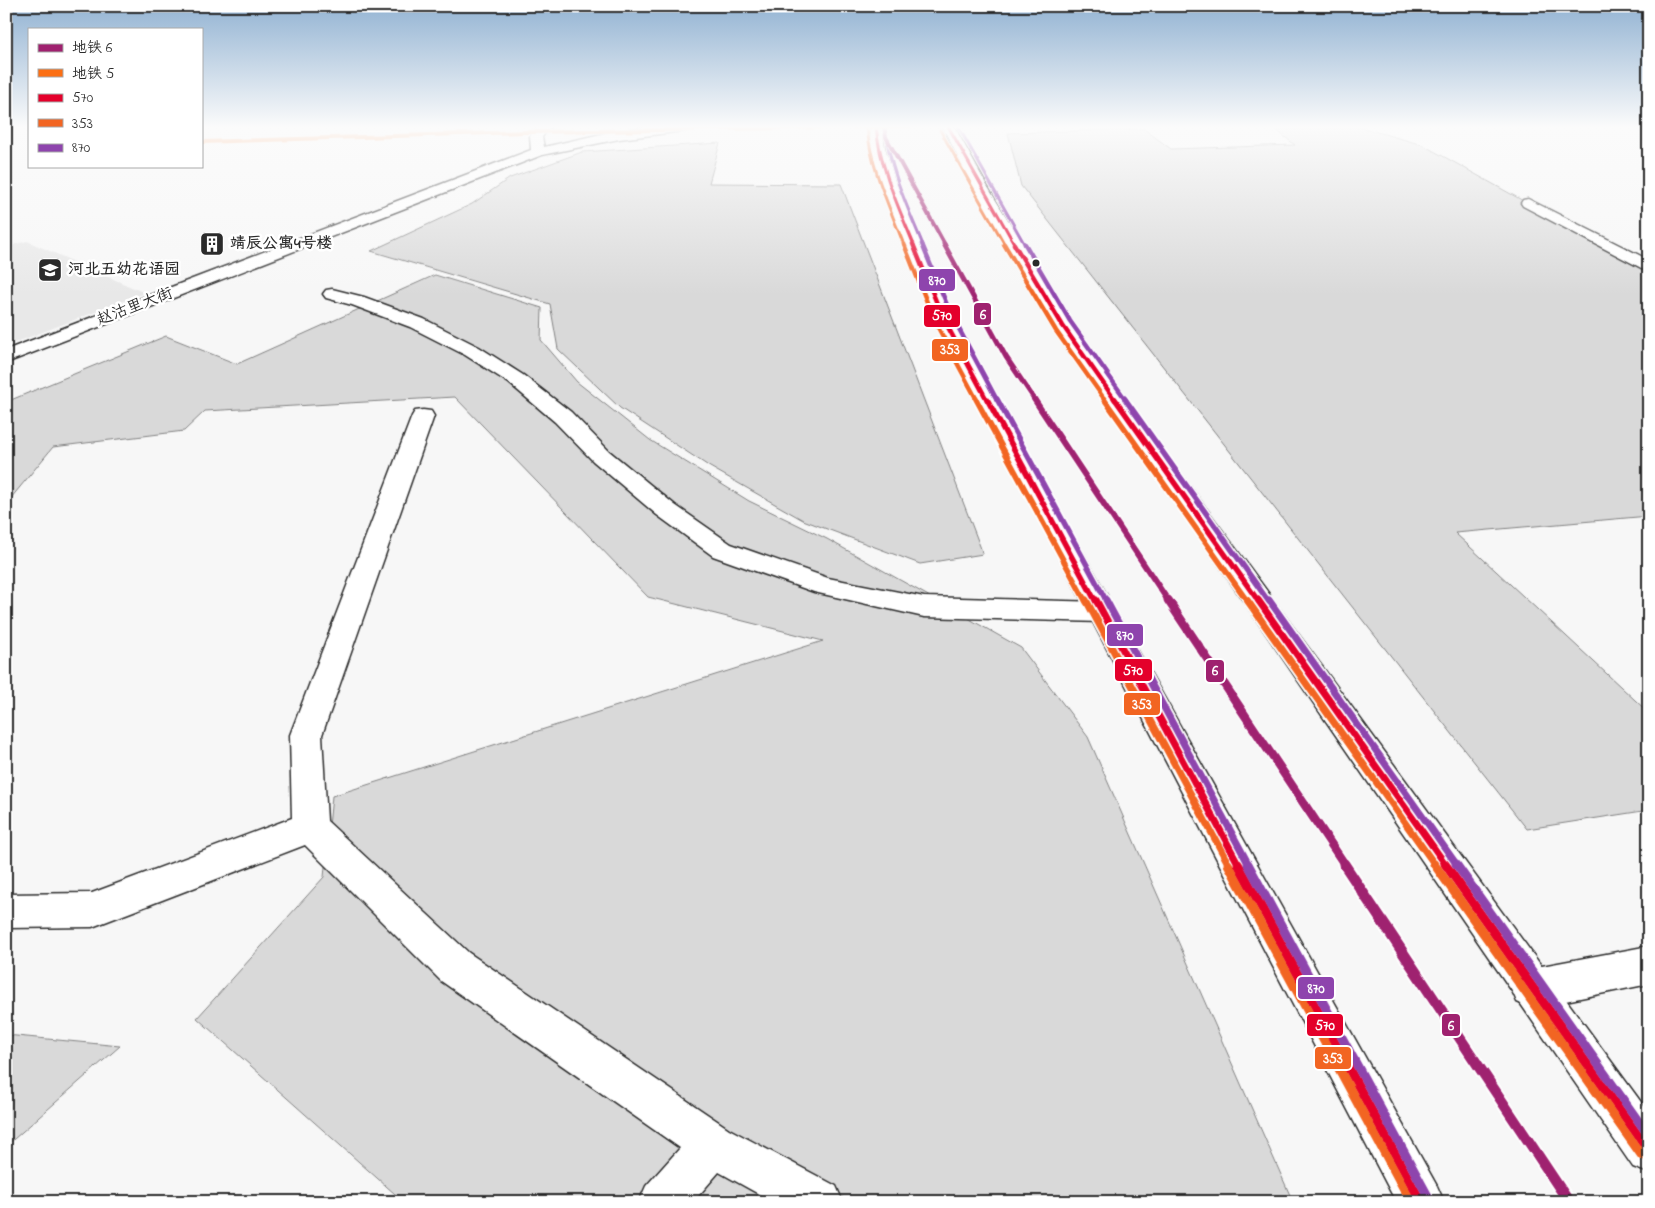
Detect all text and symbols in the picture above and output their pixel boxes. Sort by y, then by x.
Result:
legend [28,28,202,168]
text: 地铁 6 [72,37,113,59]
text: 地铁 5 [72,63,115,85]
text: 570 [72,87,94,109]
text: 353 [72,113,93,135]
text: 870 [72,137,91,159]
building icon: 靖辰公寓4号楼 [199,231,225,257]
place label: 靖辰公寓4号楼 [230,232,333,256]
school or university icon: 河北五幼花语园 [37,257,63,283]
place label: 河北五幼花语园 [68,258,180,282]
unlabelled marker [1031,258,1041,268]
line badge: 870 [918,268,956,292]
text: 870 [927,271,946,292]
street label: 赵沽里大街 [93,281,177,333]
line badge: 6 [973,302,992,326]
line badge: 570 [923,304,961,328]
text: 6 [979,305,987,326]
text: 570 [932,306,952,327]
line badge: 353 [931,338,969,362]
text: 353 [939,340,960,361]
line badge: 870 [1106,623,1144,647]
text: 870 [1115,626,1134,647]
line badge: 570 [1114,658,1153,682]
line badge: 6 [1205,659,1225,683]
text: 570 [1123,661,1143,682]
text: 6 [1211,661,1219,682]
line badge: 353 [1123,692,1161,716]
text: 353 [1131,695,1152,716]
line badge: 870 [1297,976,1335,1000]
text: 870 [1306,979,1325,1000]
line badge: 570 [1306,1013,1344,1037]
line badge: 6 [1441,1013,1461,1037]
text: 570 [1315,1016,1335,1037]
text: 6 [1447,1016,1455,1037]
line badge: 353 [1314,1046,1352,1070]
text: 353 [1322,1049,1343,1070]

